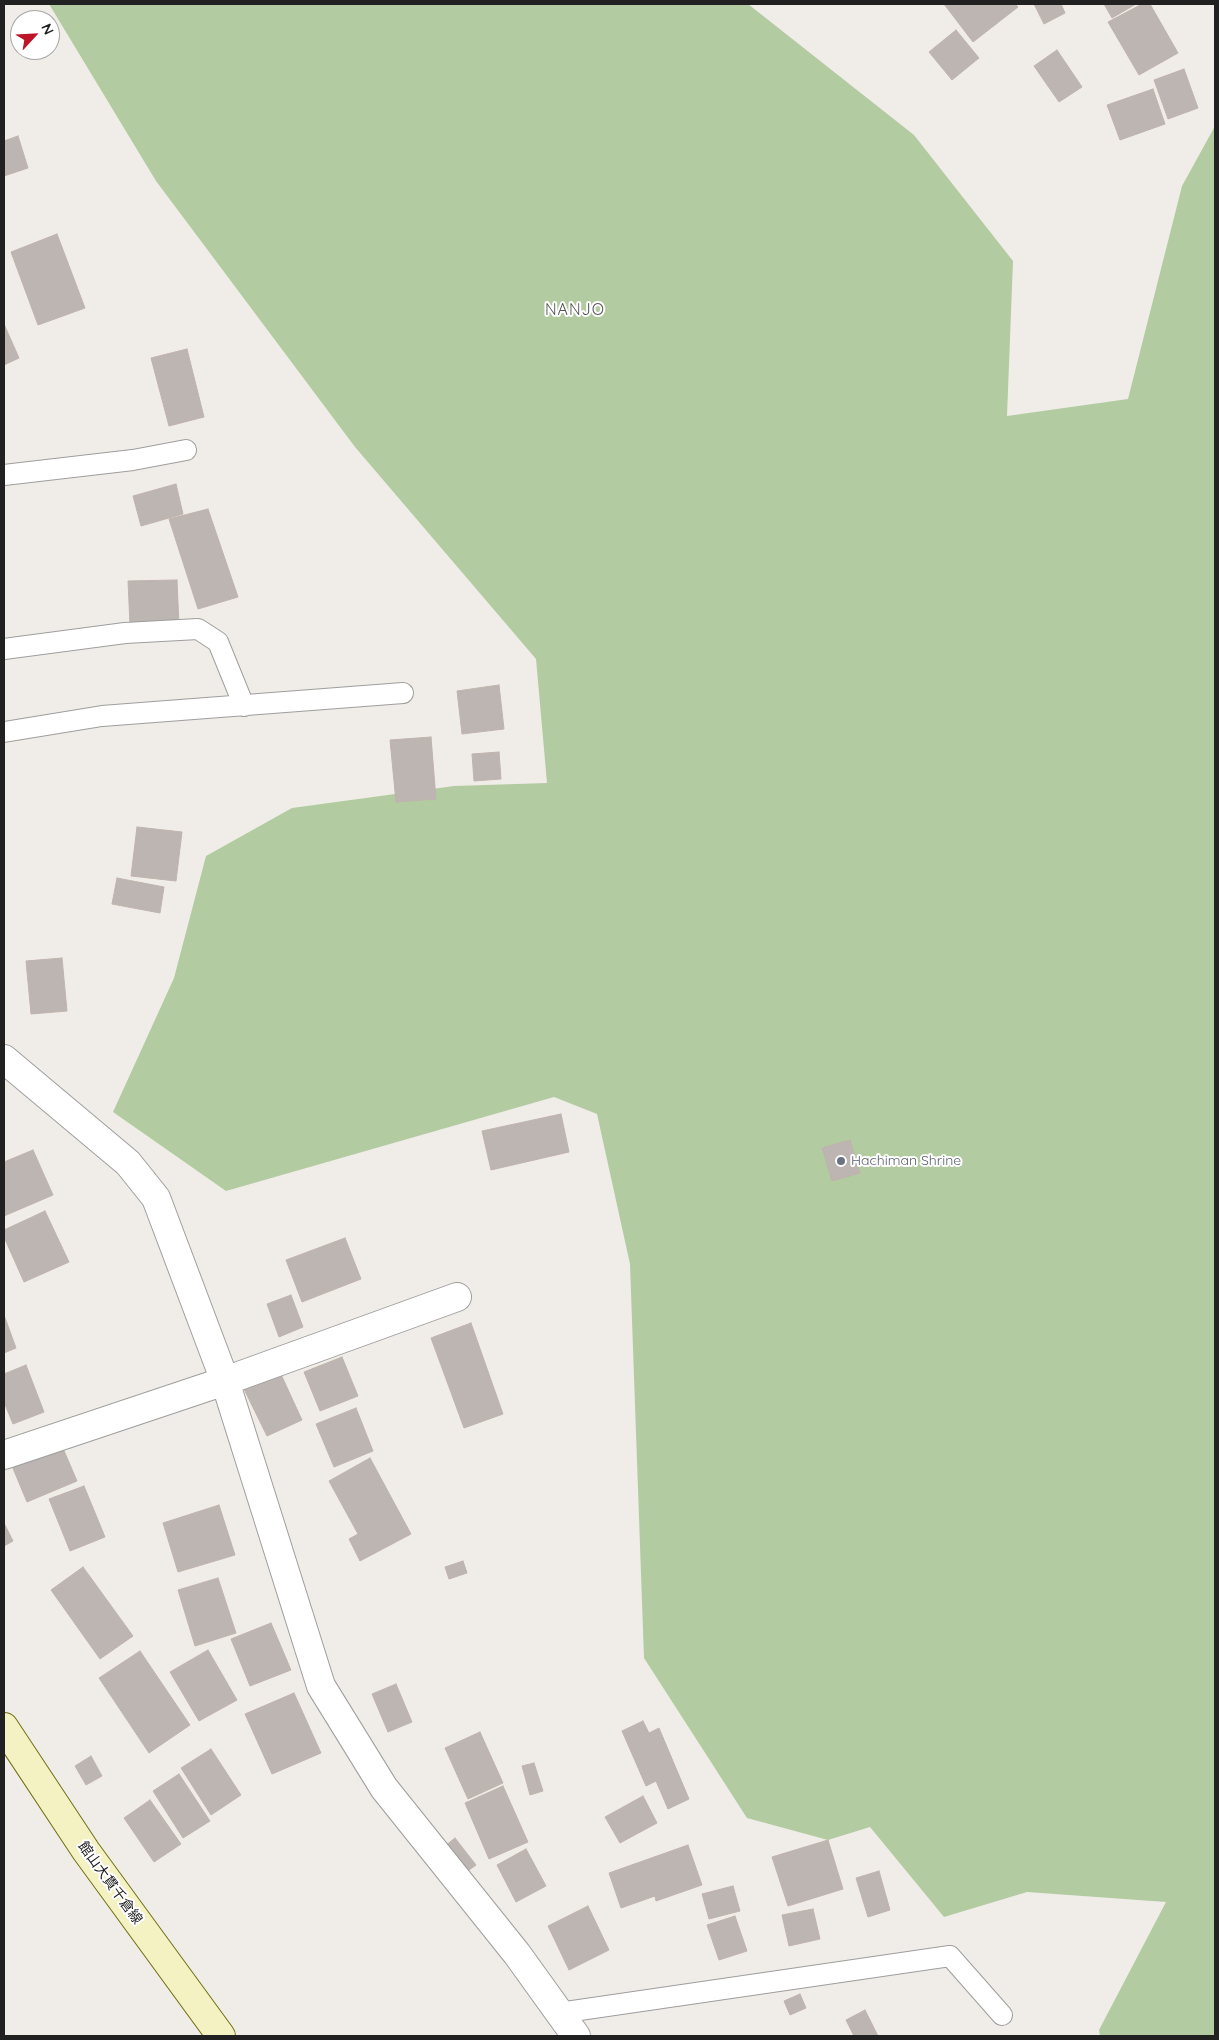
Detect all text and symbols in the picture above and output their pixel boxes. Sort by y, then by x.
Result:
north arrow [10,10,60,60]
text: N [37,21,58,38]
district label: NANJO [544,300,606,320]
place label: Hachiman Shrine [851,1153,961,1169]
marker: Hachiman Shrine [835,1155,847,1167]
street label: 館山大貫千倉線 [74,1838,146,1928]

